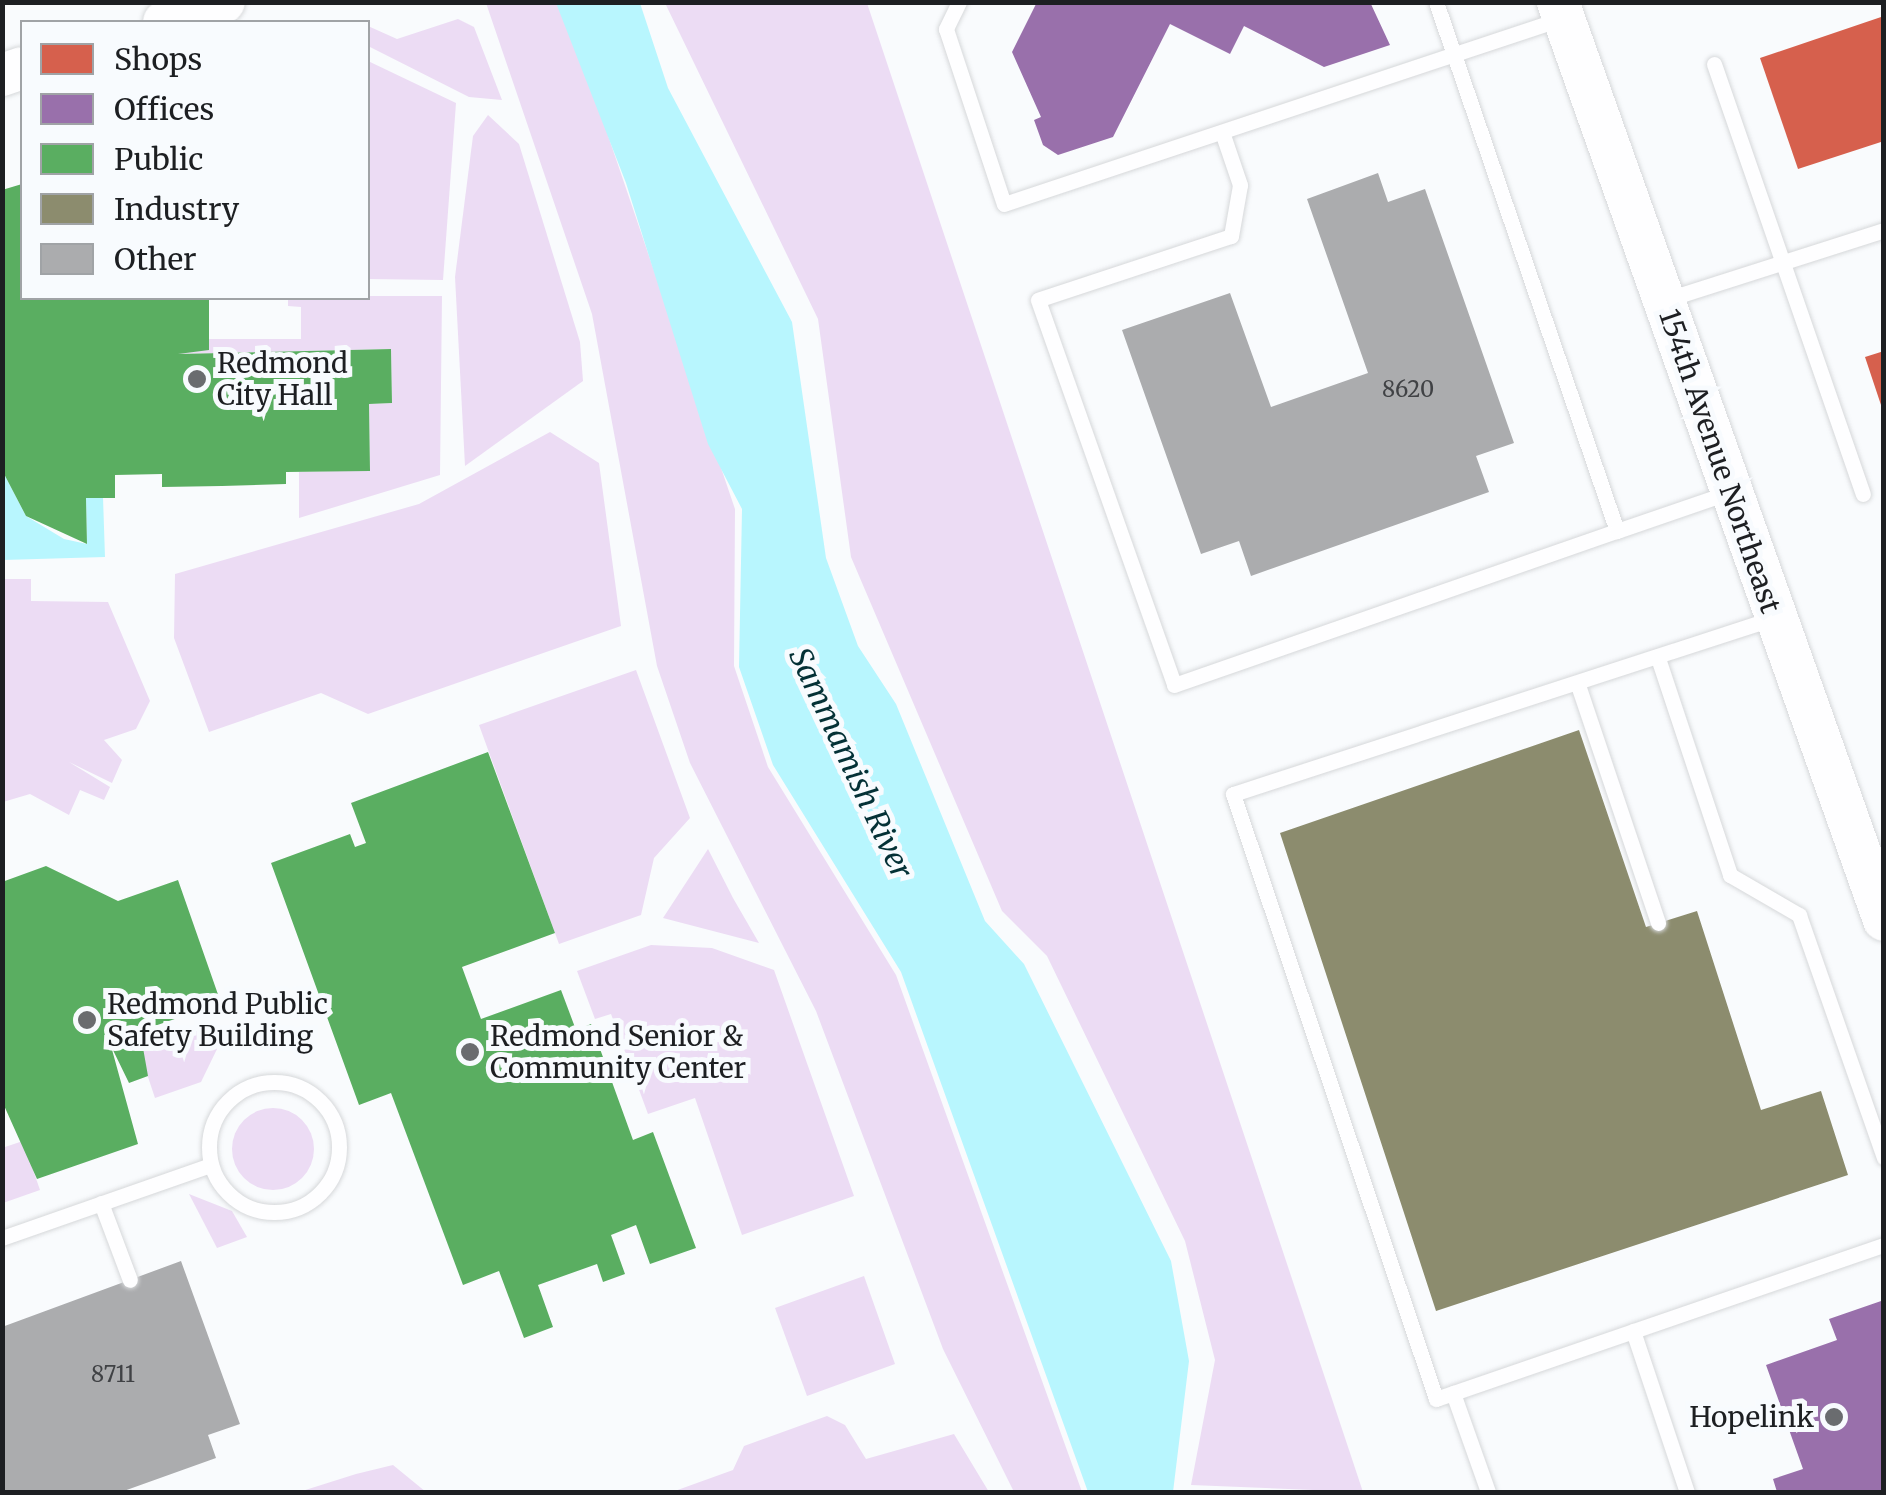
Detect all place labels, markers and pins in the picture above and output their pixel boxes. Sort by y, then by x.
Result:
place label: Redmond City Hall [217,346,348,412]
marker: Redmond City Hall [186,368,208,390]
place label: Redmond Public Safety Building [107,987,328,1053]
marker: Redmond Public Safety Building [76,1009,98,1031]
place label: Redmond Senior & Community Center [490,1019,746,1085]
marker: Redmond Senior & Community Center [459,1041,481,1063]
place label: Hopelink [1689,1400,1814,1434]
marker: Hopelink [1823,1406,1845,1428]

